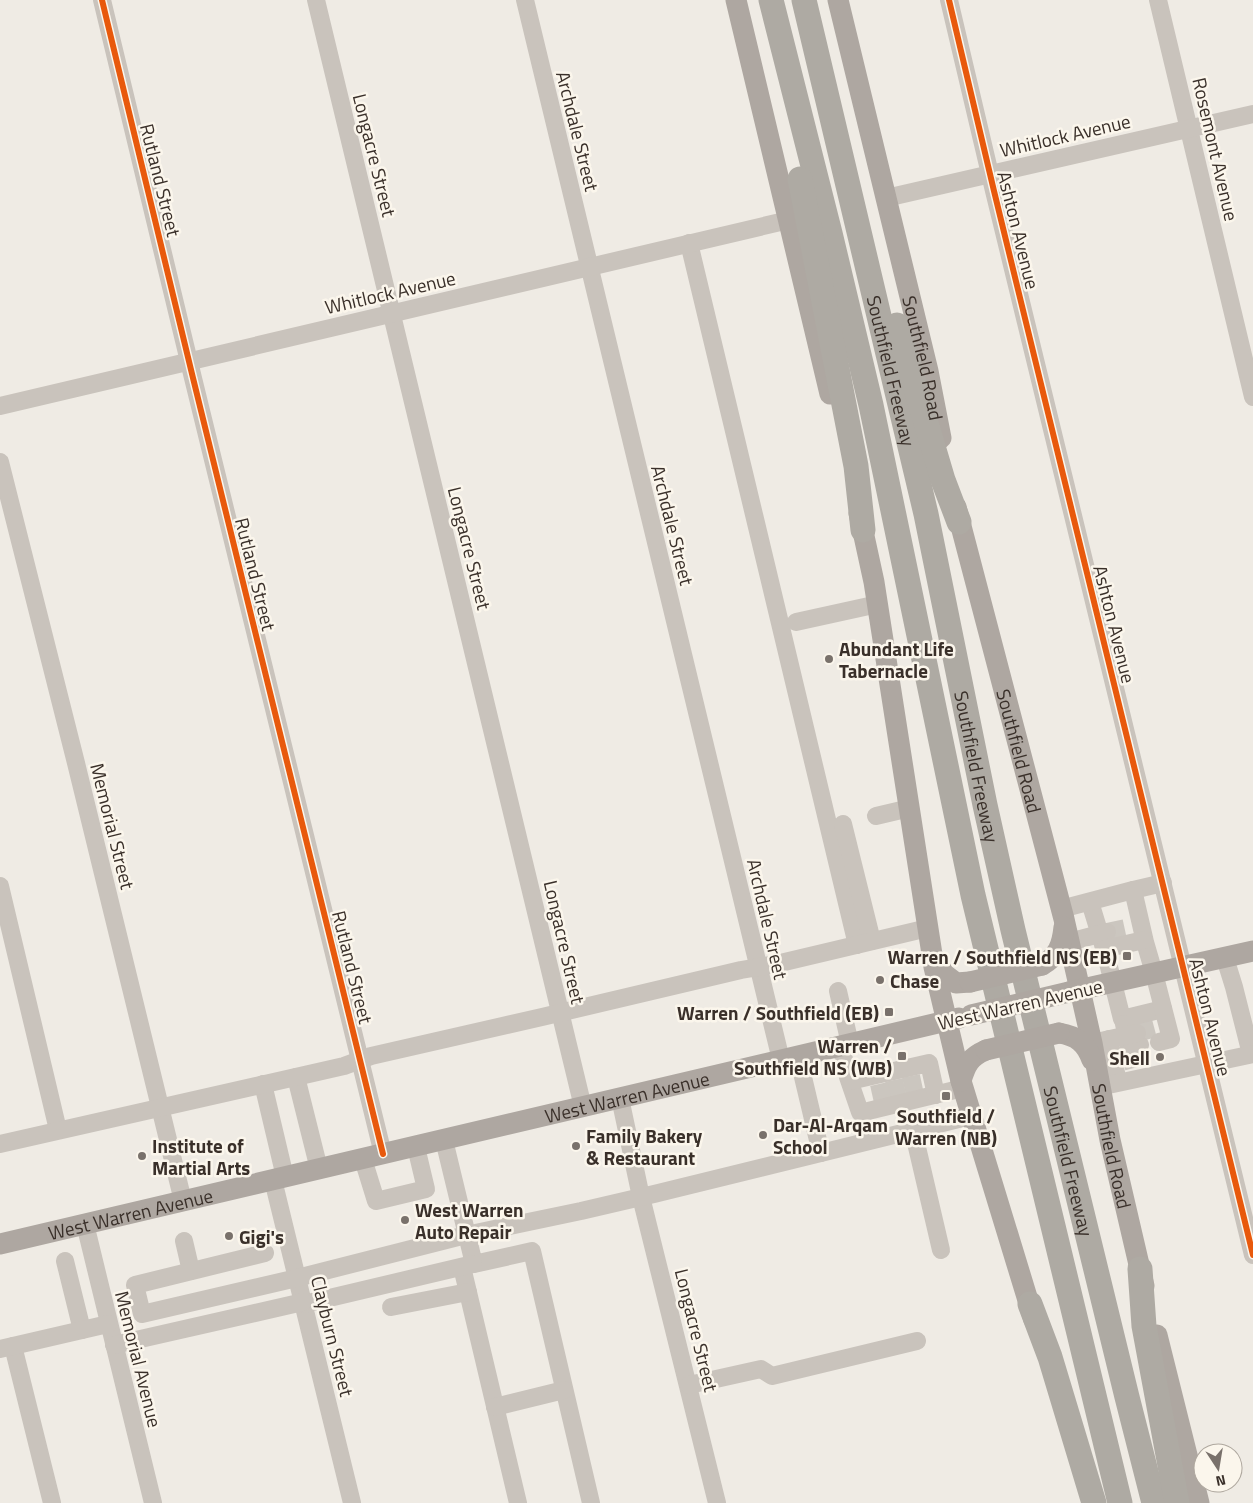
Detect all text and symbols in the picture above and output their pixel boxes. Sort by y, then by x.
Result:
street label: Archdale Street [549,68,607,194]
street label: Rosemont Avenue [1185,74,1247,224]
street label: Longacre Street [346,90,404,220]
street label: Whitlock Avenue [997,106,1133,164]
street label: Rutland Street [133,120,189,240]
street label: Ashton Avenue [990,168,1048,292]
street label: Whitlock Avenue [322,263,458,321]
street label: Southfield Freeway [860,292,924,449]
street label: Southfield Road [896,292,952,423]
street label: Archdale Street [644,462,702,588]
street label: Longacre Street [441,483,499,613]
street label: Rutland Street [228,514,284,634]
street label: Ashton Avenue [1086,562,1144,686]
place label: Abundant Life Tabernacle [839,634,954,685]
marker: Abundant Life Tabernacle [823,653,835,665]
street label: Southfield Road [990,686,1050,816]
street label: Southfield Freeway [948,688,1007,845]
street label: Memorial Street [83,760,143,892]
street label: Archdale Street [740,856,796,982]
street label: Longacre Street [537,877,593,1007]
street label: Rutland Street [325,907,381,1027]
place label: Warren / Southfield NS (EB) [887,942,1117,971]
marker: Warren / Southfield NS (EB) [1121,950,1133,962]
street label: Ashton Avenue [1182,955,1240,1079]
place label: Chase [890,966,940,995]
street label: West Warren Avenue [935,971,1105,1037]
marker: Chase [874,974,886,986]
place label: Warren / Southfield (EB) [677,998,879,1027]
marker: Warren / Southfield (EB) [883,1006,895,1018]
place label: Warren / Southfield NS (WB) [734,1031,892,1082]
place label: Shell [1109,1043,1150,1072]
marker: Warren / Southfield NS (WB) [896,1050,908,1062]
marker: Shell [1154,1051,1166,1063]
street label: West Warren Avenue [542,1063,712,1130]
street label: Southfield Road [1085,1081,1140,1211]
street label: Southfield Freeway [1037,1083,1102,1239]
marker: Southfield / Warren (NB) [940,1090,952,1102]
place label: Southfield / Warren (NB) [895,1101,997,1152]
place label: Dar-Al-Arqam School [773,1110,888,1161]
place label: Family Bakery & Restaurant [586,1121,703,1172]
marker: Dar-Al-Arqam School [757,1129,769,1141]
place label: Institute of Martial Arts [152,1131,250,1182]
marker: Family Bakery & Restaurant [570,1140,582,1152]
marker: Institute of Martial Arts [136,1150,148,1162]
street label: West Warren Avenue [45,1180,216,1247]
place label: West Warren Auto Repair [415,1195,524,1246]
marker: West Warren Auto Repair [399,1214,411,1226]
place label: Gigi's [239,1222,284,1251]
marker: Gigi's [223,1230,235,1242]
street label: Longacre Street [668,1265,726,1395]
street label: Clayburn Street [304,1273,362,1400]
street label: Memorial Avenue [108,1288,170,1430]
north arrow [1193,1443,1243,1493]
text: N [1214,1470,1228,1492]

